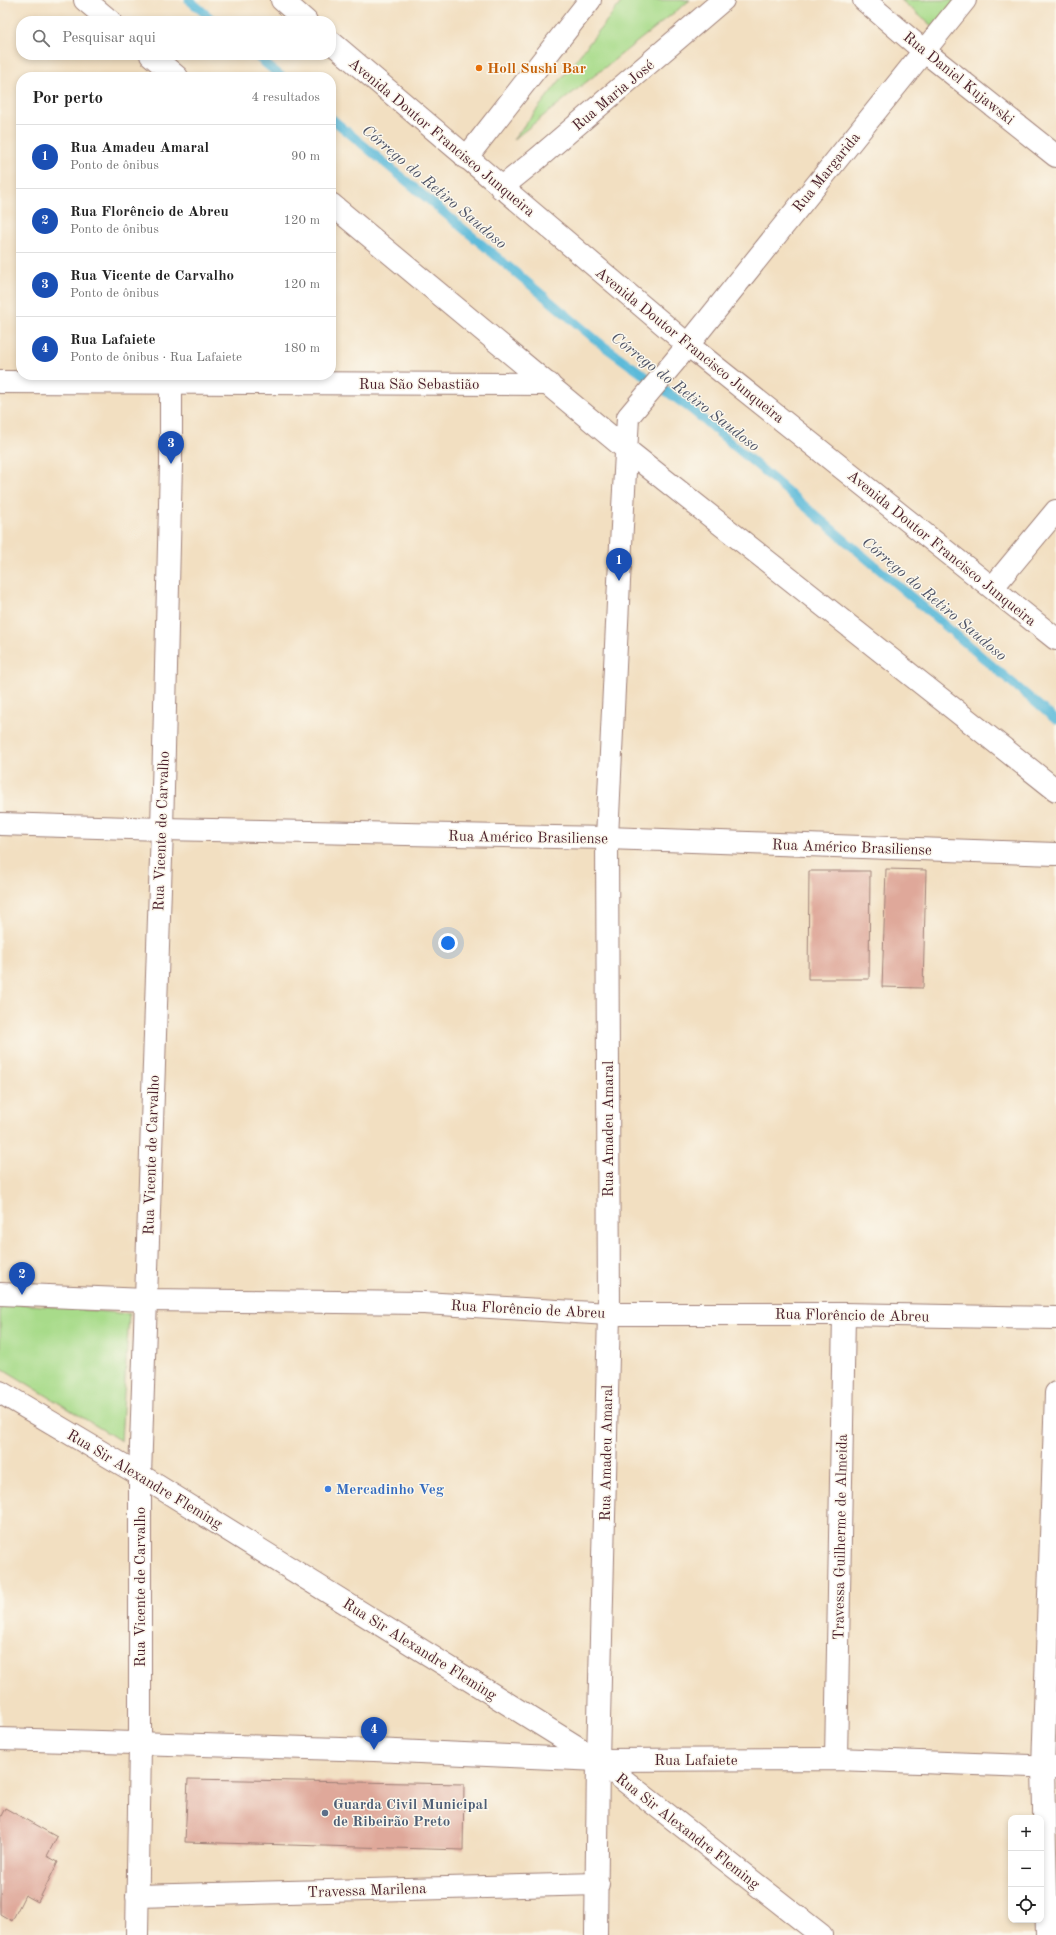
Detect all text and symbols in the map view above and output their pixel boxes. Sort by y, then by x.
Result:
search box [16,16,336,60]
icon: search [30,27,52,49]
street label: Rua Daniel Kujawski [900,30,1016,128]
text: Pesquisar aqui [62,31,156,46]
street label: Avenida Doutor Francisco Junqueira [345,56,537,221]
street label: Rua Maria José [570,58,658,134]
place label: Holl Sushi Bar [487,62,587,77]
marker: Holl Sushi Bar [474,63,484,73]
text: Por perto [32,90,103,107]
text: 4 resultados [252,91,320,104]
water label: Córrego do Retiro Saudoso [358,123,509,253]
street label: Rua Margarida [791,130,864,216]
text: Rua Amadeu Amaral [70,141,209,156]
text: 1 [41,150,49,163]
text: 90 m [291,150,320,163]
text: Ponto de ônibus [70,159,159,172]
text: Rua Florêncio de Abreu [70,205,229,220]
text: 2 [41,214,49,227]
text: 120 m [283,214,320,227]
text: Ponto de ônibus [70,223,159,236]
street label: Avenida Doutor Francisco Junqueira [592,266,787,427]
text: Rua Vicente de Carvalho [70,269,234,284]
text: 3 [41,278,49,291]
text: 120 m [283,278,320,291]
text: Ponto de ônibus [70,287,159,300]
water label: Córrego do Retiro Saudoso [608,330,762,455]
text: Rua Lafaiete [70,333,156,348]
text: 4 [41,342,49,355]
text: 180 m [283,342,320,355]
text: Ponto de ônibus · Rua Lafaiete [70,351,242,364]
street label: Rua São Sebastião [359,378,479,393]
pin: 3 [158,431,184,464]
street label: Avenida Doutor Francisco Junqueira [844,469,1039,630]
water label: Córrego do Retiro Saudoso [858,535,1009,665]
pin: 1 [606,548,632,581]
street label: Rua Vicente de Carvalho [152,751,173,911]
street label: Rua Américo Brasiliense [448,830,608,847]
street label: Rua Américo Brasiliense [772,838,932,859]
your location [438,933,458,953]
street label: Rua Amadeu Amaral [602,1061,617,1197]
street label: Rua Vicente de Carvalho [142,1075,163,1235]
pin: 2 [9,1262,35,1295]
street label: Rua Florêncio de Abreu [450,1299,605,1322]
street label: Rua Florêncio de Abreu [775,1308,929,1325]
street label: Rua Amadeu Amaral [599,1385,616,1521]
street label: Rua Sir Alexandre Fleming [64,1428,224,1533]
street label: Travessa Guilherme de Almeida [832,1433,851,1640]
place label: Mercadinho Veg [336,1483,445,1498]
marker: Mercadinho Veg [323,1484,333,1494]
street label: Rua Vicente de Carvalho [134,1507,149,1667]
street label: Rua Sir Alexandre Fleming [340,1597,499,1704]
pin: 4 [361,1717,387,1750]
street label: Rua Lafaiete [654,1754,738,1769]
street label: Rua Sir Alexandre Fleming [612,1771,762,1893]
place label: Guarda Civil Municipal de Ribeirão Preto [333,1798,488,1830]
marker: Guarda Civil Municipal de Ribeirão Preto [320,1808,330,1818]
map controls [1008,1815,1044,1923]
button: + [1008,1815,1044,1851]
button: − [1008,1851,1044,1887]
street label: Travessa Marilena [307,1882,427,1901]
button: locate [1008,1887,1044,1923]

